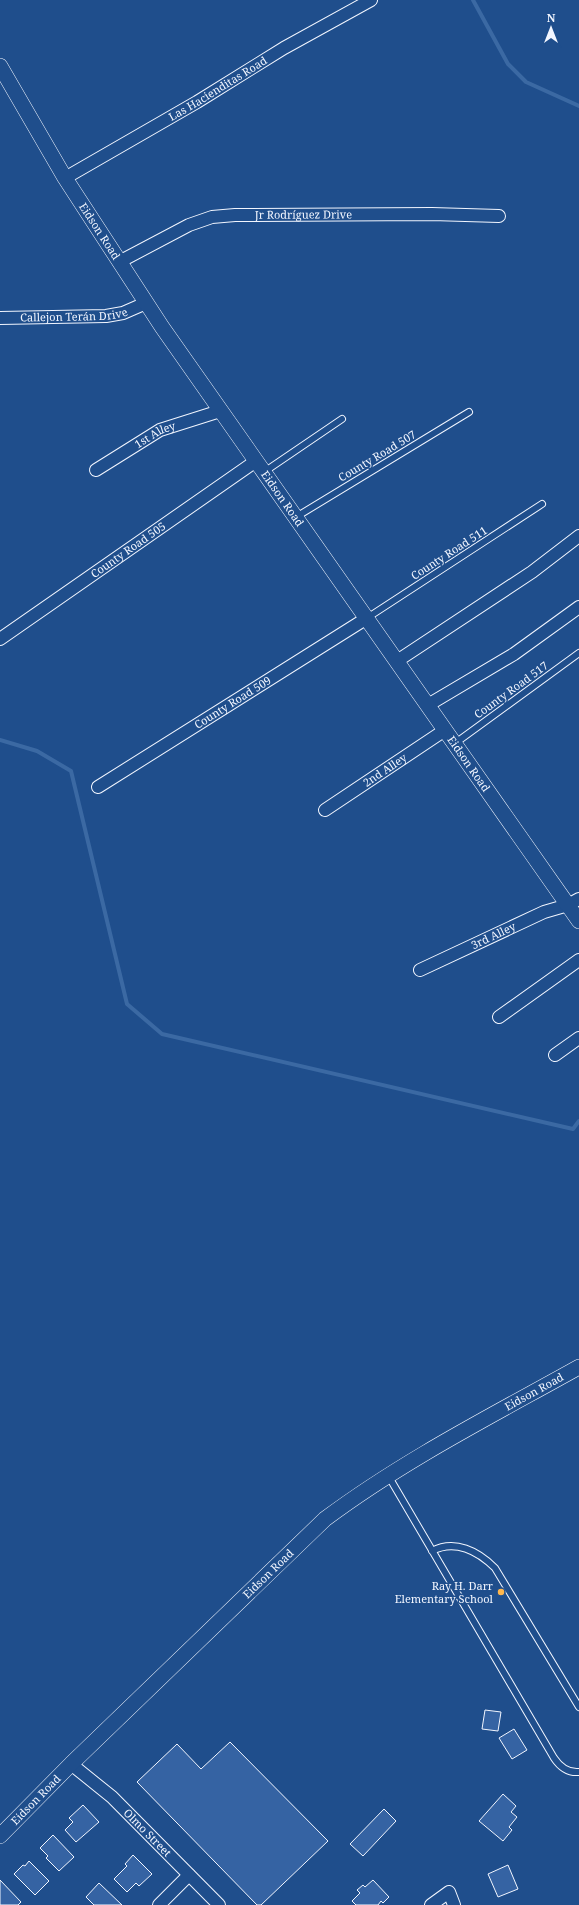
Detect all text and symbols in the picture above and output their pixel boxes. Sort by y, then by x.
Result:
north arrow [531,8,571,48]
text: N [547,10,556,25]
street label: Las Hacienditas Road [166,52,270,124]
street label: Eidson Road [76,200,124,262]
street label: Jr Rodríguez Drive [254,206,352,222]
street label: Callejon Terán Drive [20,304,130,325]
street label: 1st Alley [131,417,178,451]
street label: County Road 507 [335,426,418,485]
street label: Eidson Road [258,467,308,529]
street label: County Road 505 [87,518,168,581]
street label: County Road 511 [408,522,490,583]
street label: County Road 517 [471,658,551,722]
street label: County Road 509 [191,672,274,732]
street label: Eidson Road [444,733,494,795]
street label: 2nd Alley [360,749,410,790]
street label: 3rd Alley [468,918,519,952]
street label: Eidson Road [502,1369,566,1414]
street label: Eidson Road [239,1545,297,1601]
place label: Ray H. Darr Elementary School [395,1578,494,1606]
marker: Ray H. Darr Elementary School [496,1587,506,1597]
street label: Eidson Road [7,1771,64,1828]
street label: Olmo Street [121,1805,175,1860]

